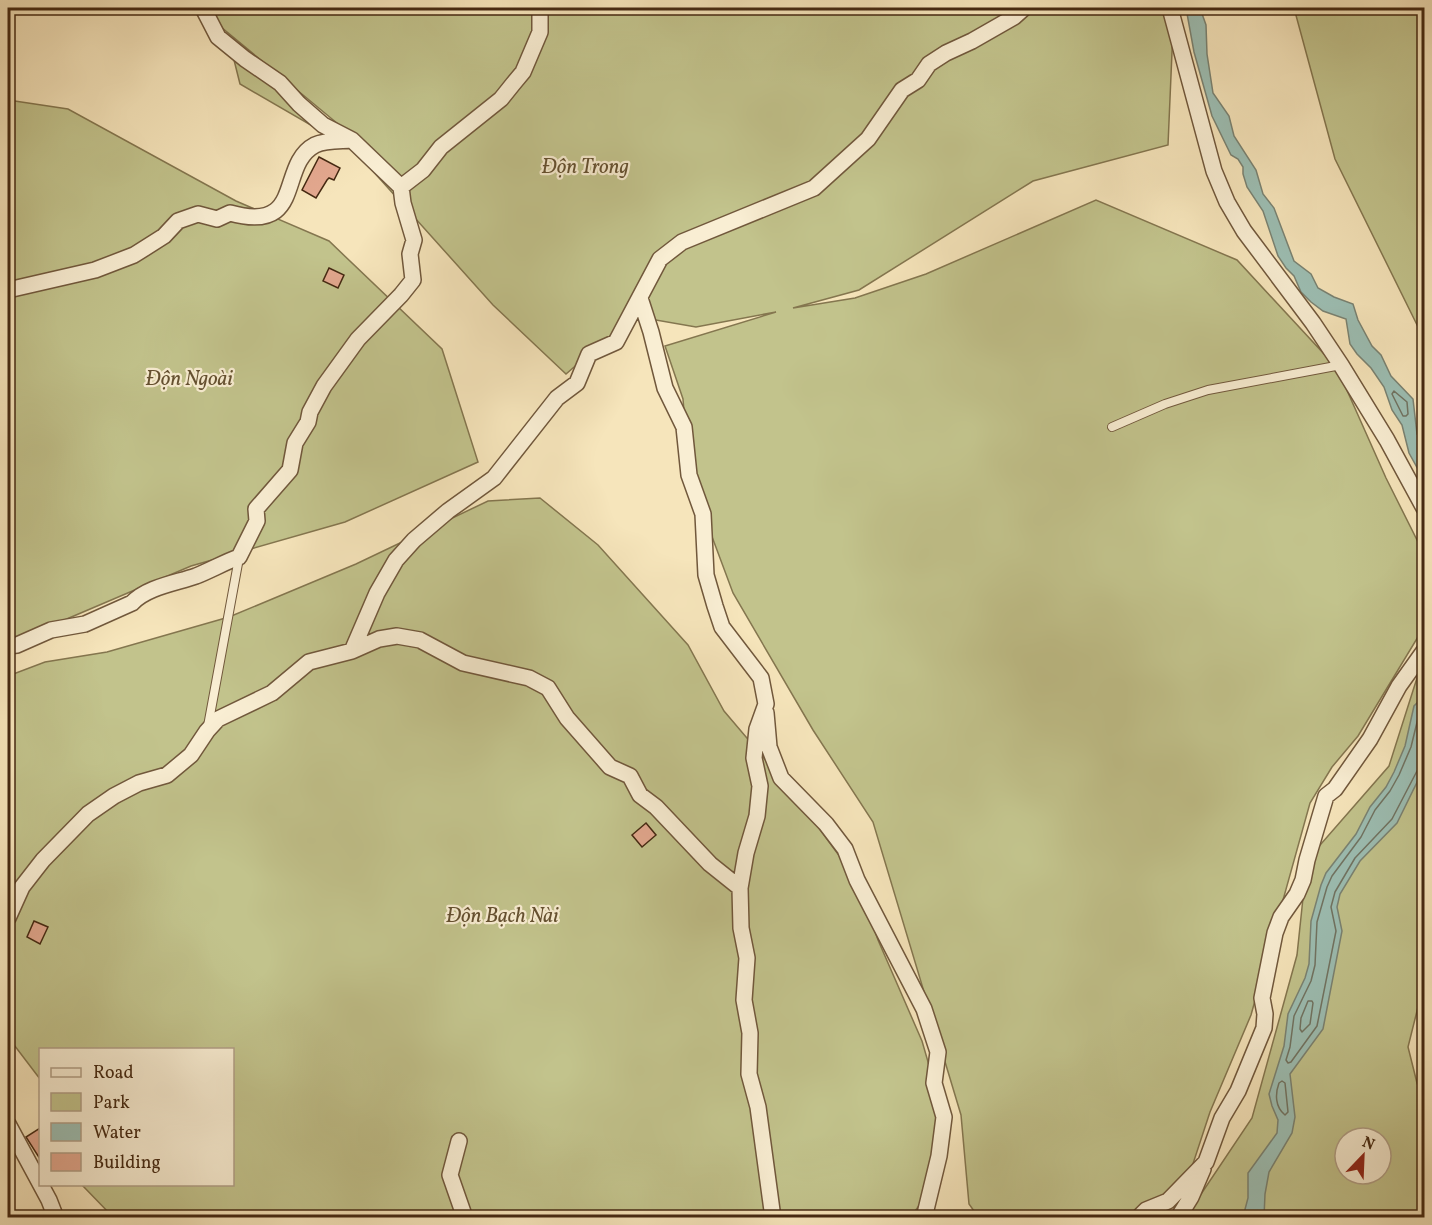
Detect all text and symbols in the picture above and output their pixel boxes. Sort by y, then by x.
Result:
park label: Độn Trong [541,153,629,182]
park label: Độn Ngoài [145,365,234,394]
park label: Độn Bạch Nài [446,902,559,931]
legend [39,1048,234,1186]
text: Road [93,1061,134,1086]
text: Park [93,1091,130,1116]
text: Water [93,1121,141,1146]
north arrow [1333,1126,1393,1186]
text: N [1358,1132,1378,1157]
text: Building [93,1151,161,1176]

